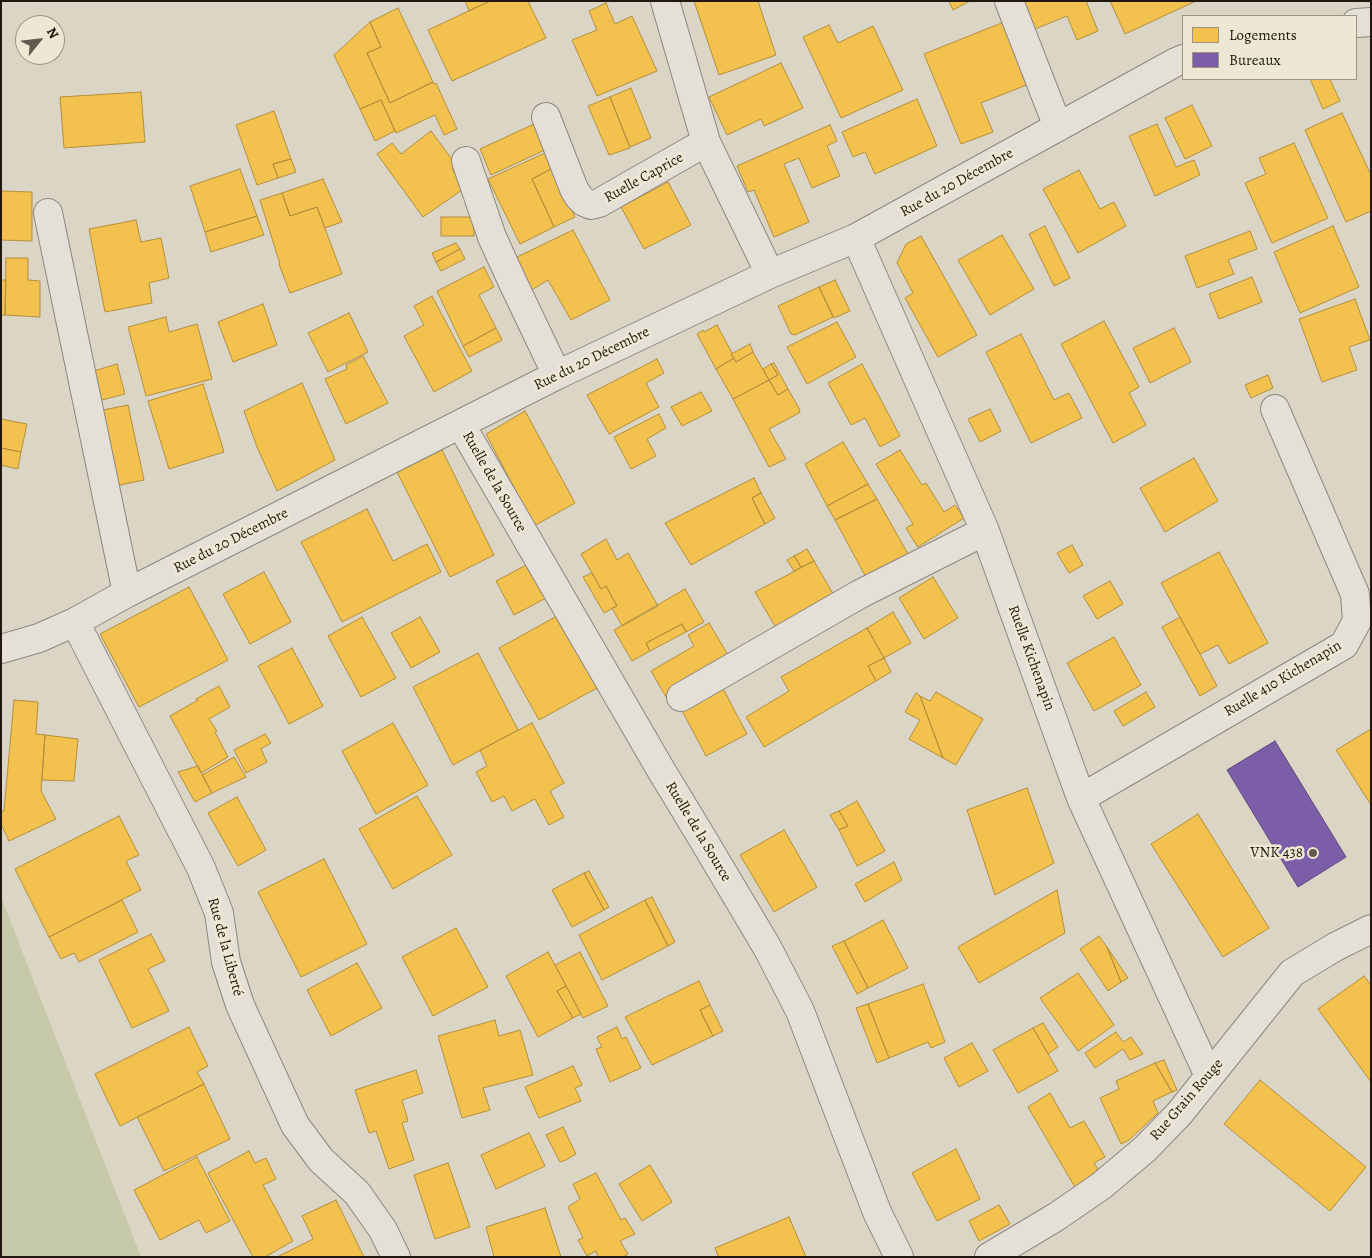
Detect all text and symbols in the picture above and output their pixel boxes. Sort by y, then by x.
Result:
north arrow [15,15,65,65]
legend [1182,15,1357,80]
text: N [42,24,63,42]
text: Logements [1229,25,1297,45]
text: Bureaux [1229,50,1281,70]
street label: Rue du 20 Décembre [897,145,1017,221]
street label: Ruelle Caprice [601,149,687,207]
street label: Rue du 20 Décembre [531,323,653,395]
street label: Ruelle de la Source [458,428,530,536]
street label: Rue du 20 Décembre [171,504,291,578]
street label: Ruelle Kichenapin [1004,603,1058,713]
street label: Ruelle 410 Kichenapin [1221,637,1345,721]
street label: Ruelle de la Source [661,779,735,885]
place label: VNK 438 [1250,844,1303,862]
marker: VNK 438 [1307,847,1319,859]
street label: Rue de la Liberté [203,896,247,998]
street label: Rue Grain Rouge [1146,1055,1228,1145]

